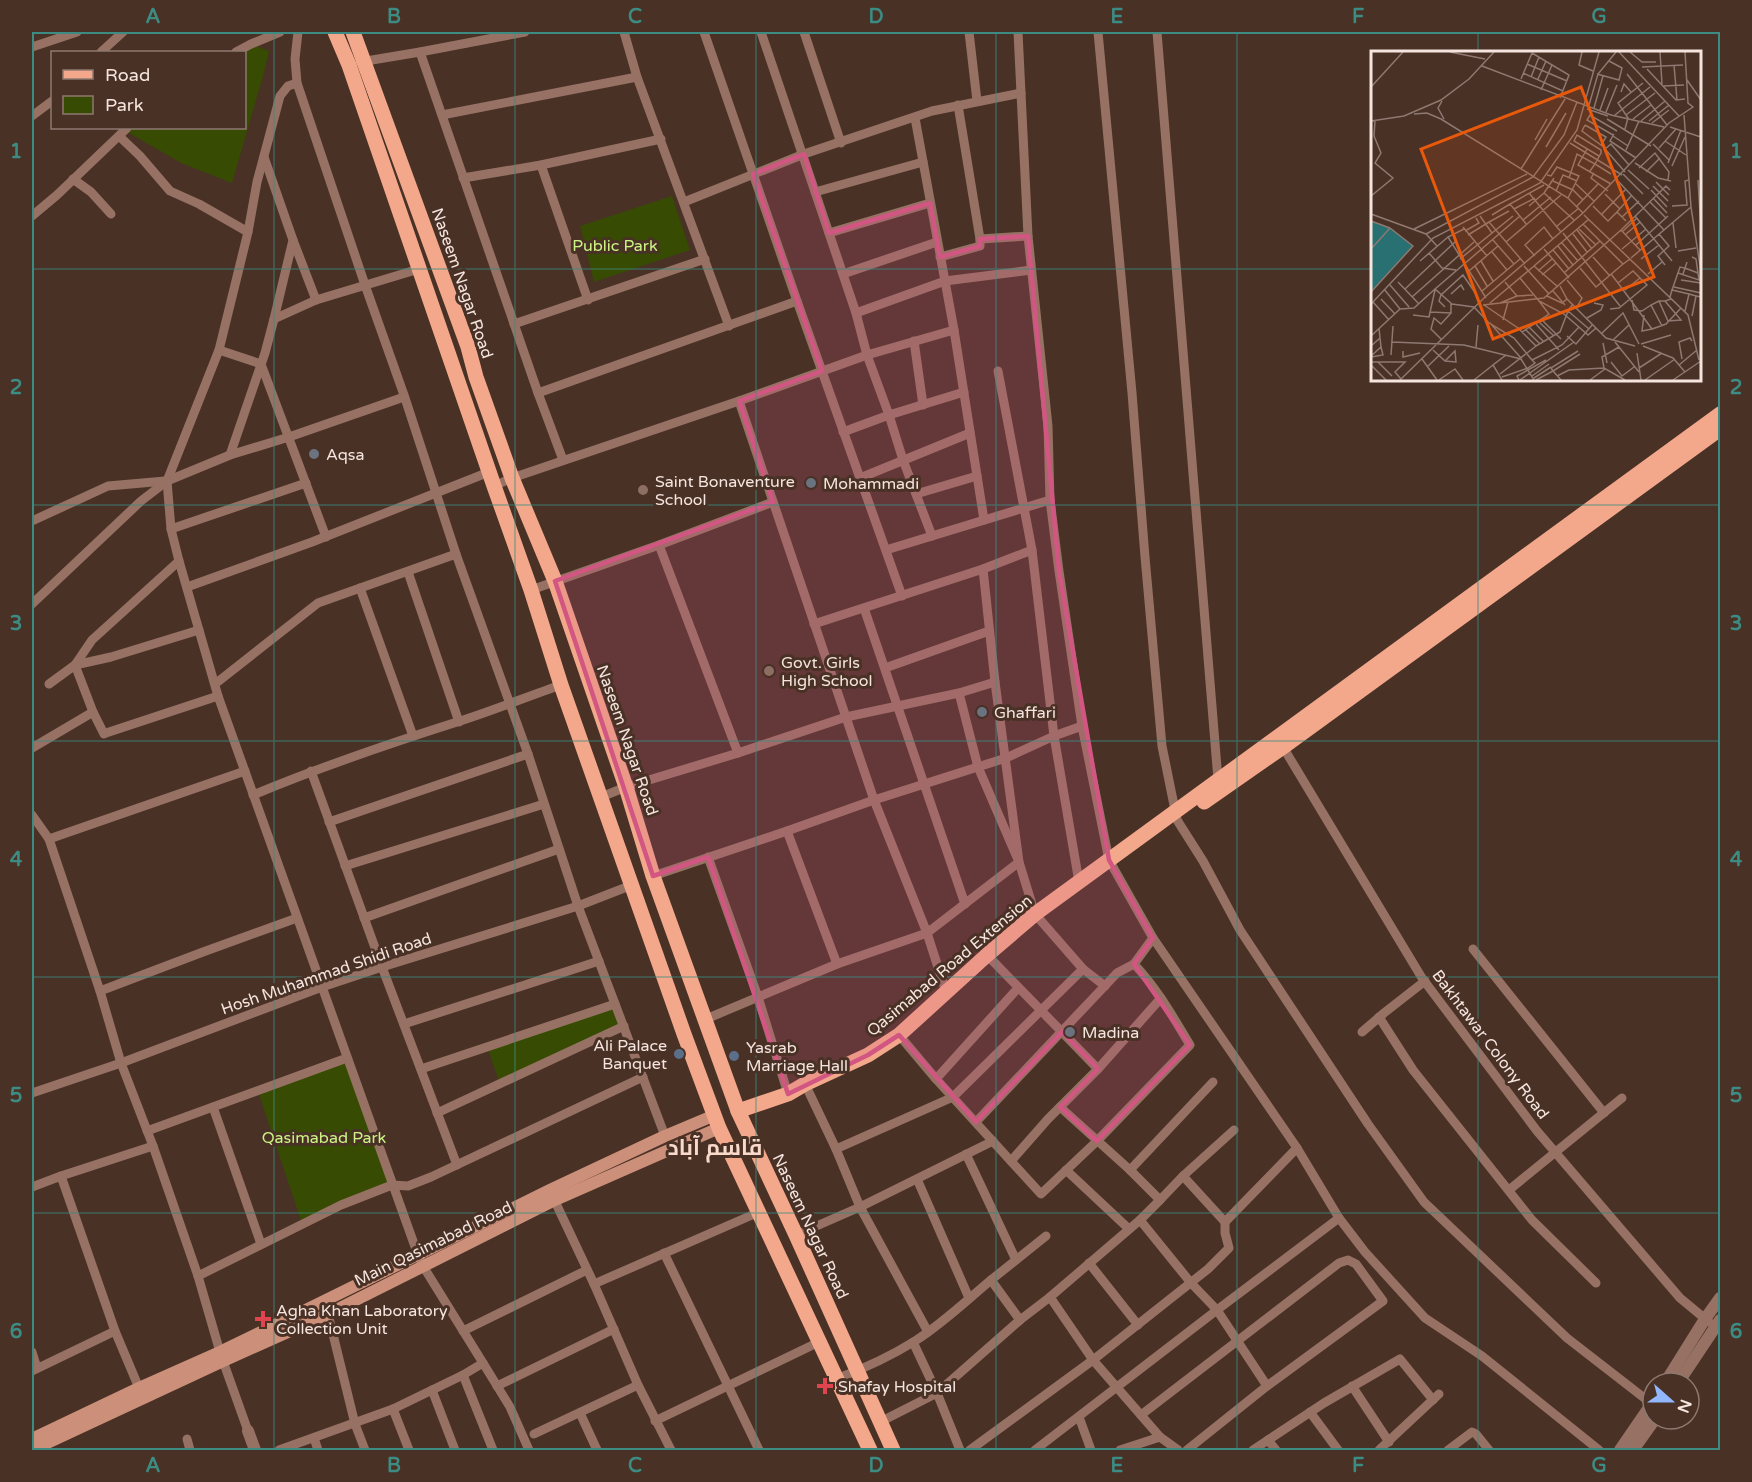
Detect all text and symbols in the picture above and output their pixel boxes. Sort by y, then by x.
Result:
text: A [146,5,161,29]
text: B [387,5,401,29]
text: C [628,5,642,29]
text: D [868,5,884,29]
text: E [1111,5,1124,29]
text: F [1352,5,1364,29]
text: G [1591,5,1607,29]
legend [51,51,246,129]
inset map [1371,51,1701,381]
text: Road [105,64,150,86]
text: Park [105,94,144,116]
text: 1 [10,140,22,164]
text: 1 [1730,140,1742,164]
street label: Naseem Nagar Road [427,205,497,361]
park label: Public Park [572,236,658,256]
text: 2 [10,376,22,400]
text: 2 [1730,376,1742,400]
place label: Aqsa [326,445,365,465]
marker: Aqsa [307,447,321,461]
place label: Saint Bonaventure School [655,472,795,510]
place label: Mohammadi [823,474,919,494]
marker: Mohammadi [804,476,818,490]
marker: Saint Bonaventure School [636,483,650,497]
text: 3 [10,612,22,636]
text: 3 [1730,612,1742,636]
place label: Govt. Girls High School [781,653,872,691]
street label: Naseem Nagar Road [592,662,662,818]
marker: Govt. Girls High School [762,664,776,678]
place label: Ghaffari [994,703,1056,723]
marker: Ghaffari [975,705,989,719]
text: 4 [10,848,23,872]
text: 4 [1730,848,1743,872]
street label: Qasimabad Road Extension [863,891,1036,1041]
street label: Hosh Muhammad Shidi Road [218,928,434,1019]
street label: Bakhtawar Colony Road [1427,966,1553,1123]
place label: Madina [1082,1023,1139,1043]
marker: Madina [1063,1025,1077,1039]
place label: Ali Palace Banquet [593,1036,667,1074]
place label: Yasrab Marriage Hall [746,1038,848,1076]
marker: Ali Palace Banquet [672,1047,686,1061]
marker: Yasrab Marriage Hall [727,1049,741,1063]
text: 5 [10,1084,22,1108]
text: 5 [1730,1084,1742,1108]
park label: Qasimabad Park [262,1128,387,1148]
district label: قاسم آباد [668,1135,762,1163]
street label: Naseem Nagar Road [768,1151,853,1302]
street label: Main Qasimabad Road [351,1197,516,1291]
place label: Agha Khan Laboratory Collection Unit [276,1301,448,1339]
marker: Agha Khan Laboratory Collection Unit [254,1310,272,1328]
text: 6 [10,1320,22,1344]
text: 6 [1730,1320,1742,1344]
north arrow [1641,1371,1701,1431]
marker: Shafay Hospital [816,1377,834,1395]
place label: Shafay Hospital [838,1377,956,1397]
text: N [1672,1396,1696,1416]
text: A [146,1454,161,1478]
text: B [387,1454,401,1478]
text: C [628,1454,642,1478]
text: D [868,1454,884,1478]
text: E [1111,1454,1124,1478]
text: F [1352,1454,1364,1478]
text: G [1591,1454,1607,1478]

